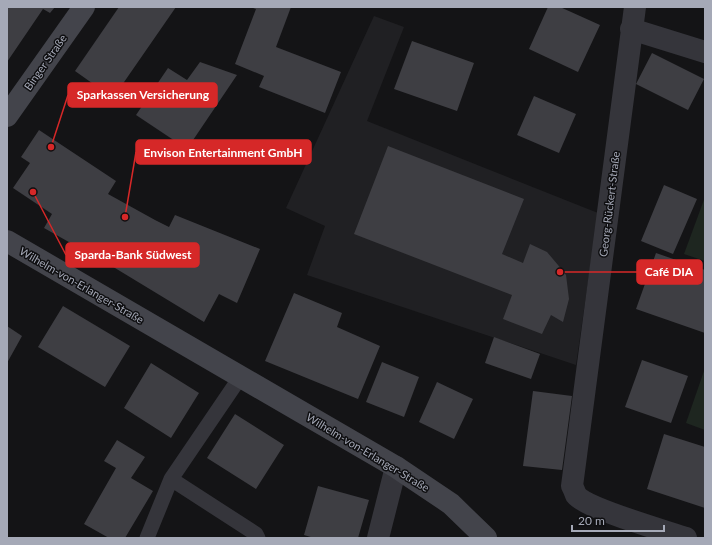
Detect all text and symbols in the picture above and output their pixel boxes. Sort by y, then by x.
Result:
street label: Binger Straße [21,31,69,92]
callout: Sparkassen Versicherung [68,83,217,107]
text: Sparkassen Versicherung [77,87,210,102]
callout: Envison Entertainment GmbH [136,140,311,164]
text: Envison Entertainment GmbH [144,145,302,160]
street label: Georg-Rückert-Straße [596,150,622,257]
callout: Sparda-Bank Südwest [66,243,199,267]
street label: Wilhelm-von-Erlanger-Straße [18,244,147,326]
text: Sparda-Bank Südwest [75,247,192,262]
callout: Café DIA [637,260,702,284]
text: Café DIA [645,264,694,279]
street label: Wilhelm-von-Erlanger-Straße [304,410,432,494]
scale bar [572,507,664,533]
text: 20 m [578,513,605,528]

